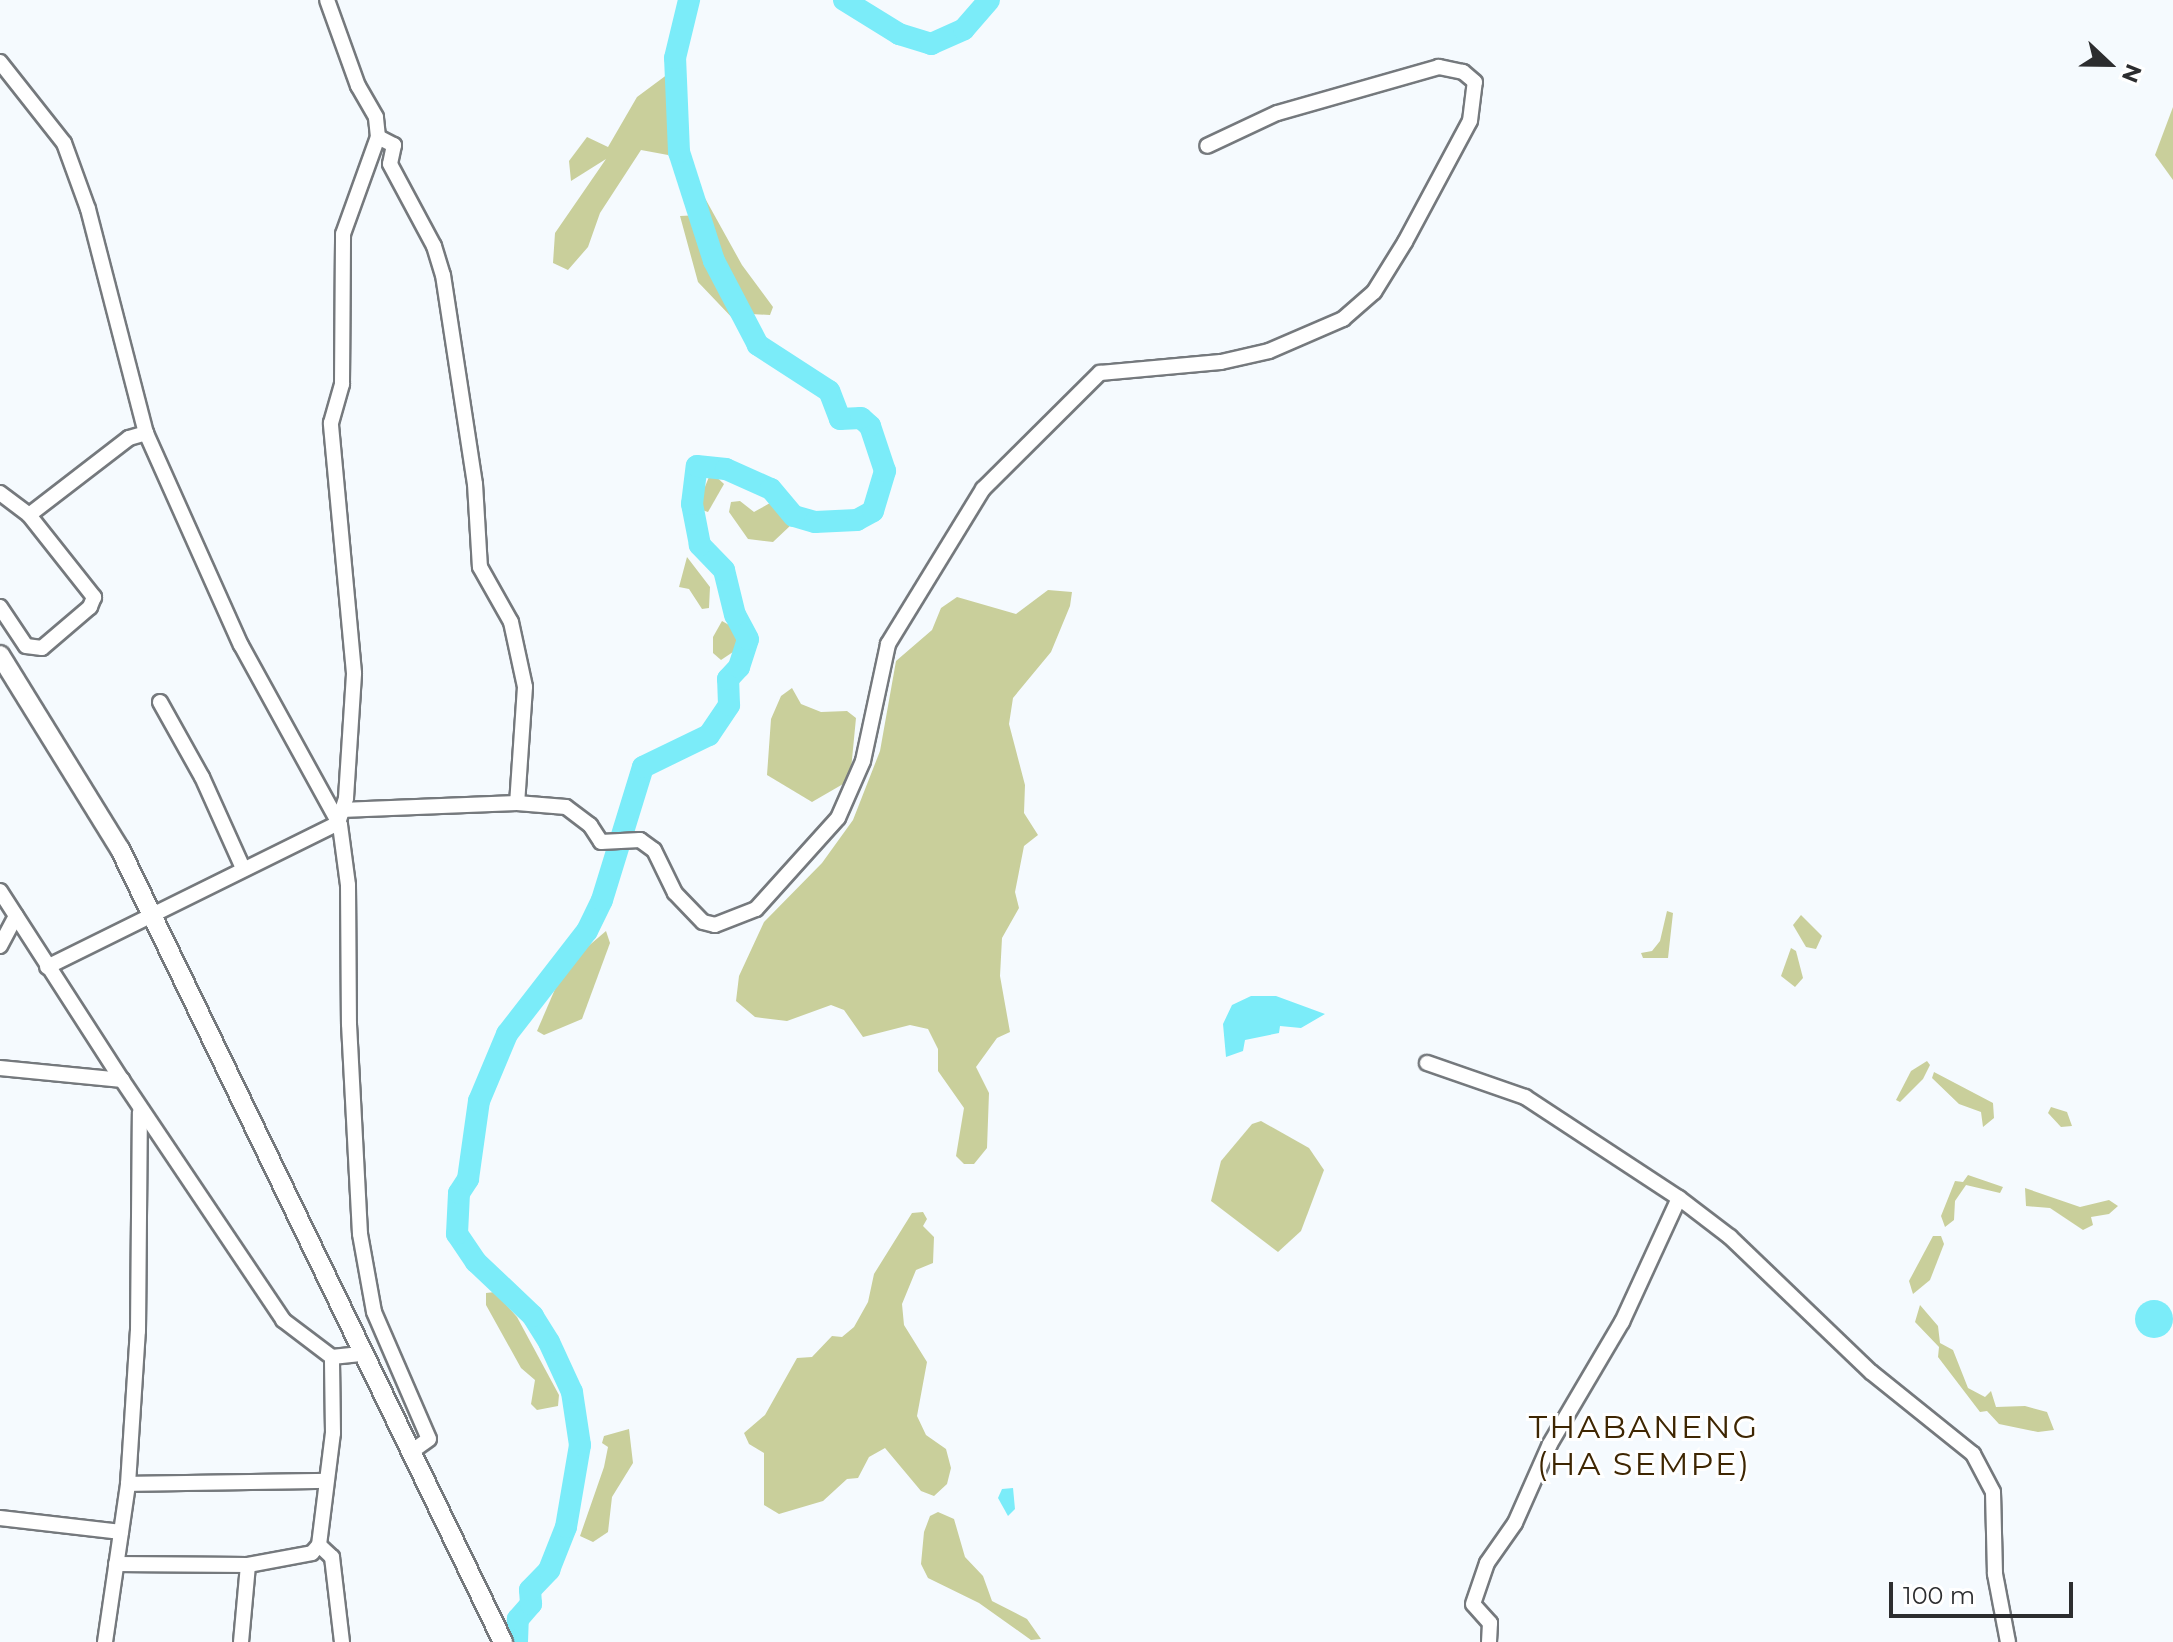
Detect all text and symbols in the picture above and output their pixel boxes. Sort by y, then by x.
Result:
north arrow [2069,24,2149,104]
text: N [2116,60,2148,86]
district label: THABANENG (HA SEMPE) [1529,1409,1759,1484]
scale bar [1893,1566,2077,1616]
text: 100 m [1903,1581,1975,1610]

